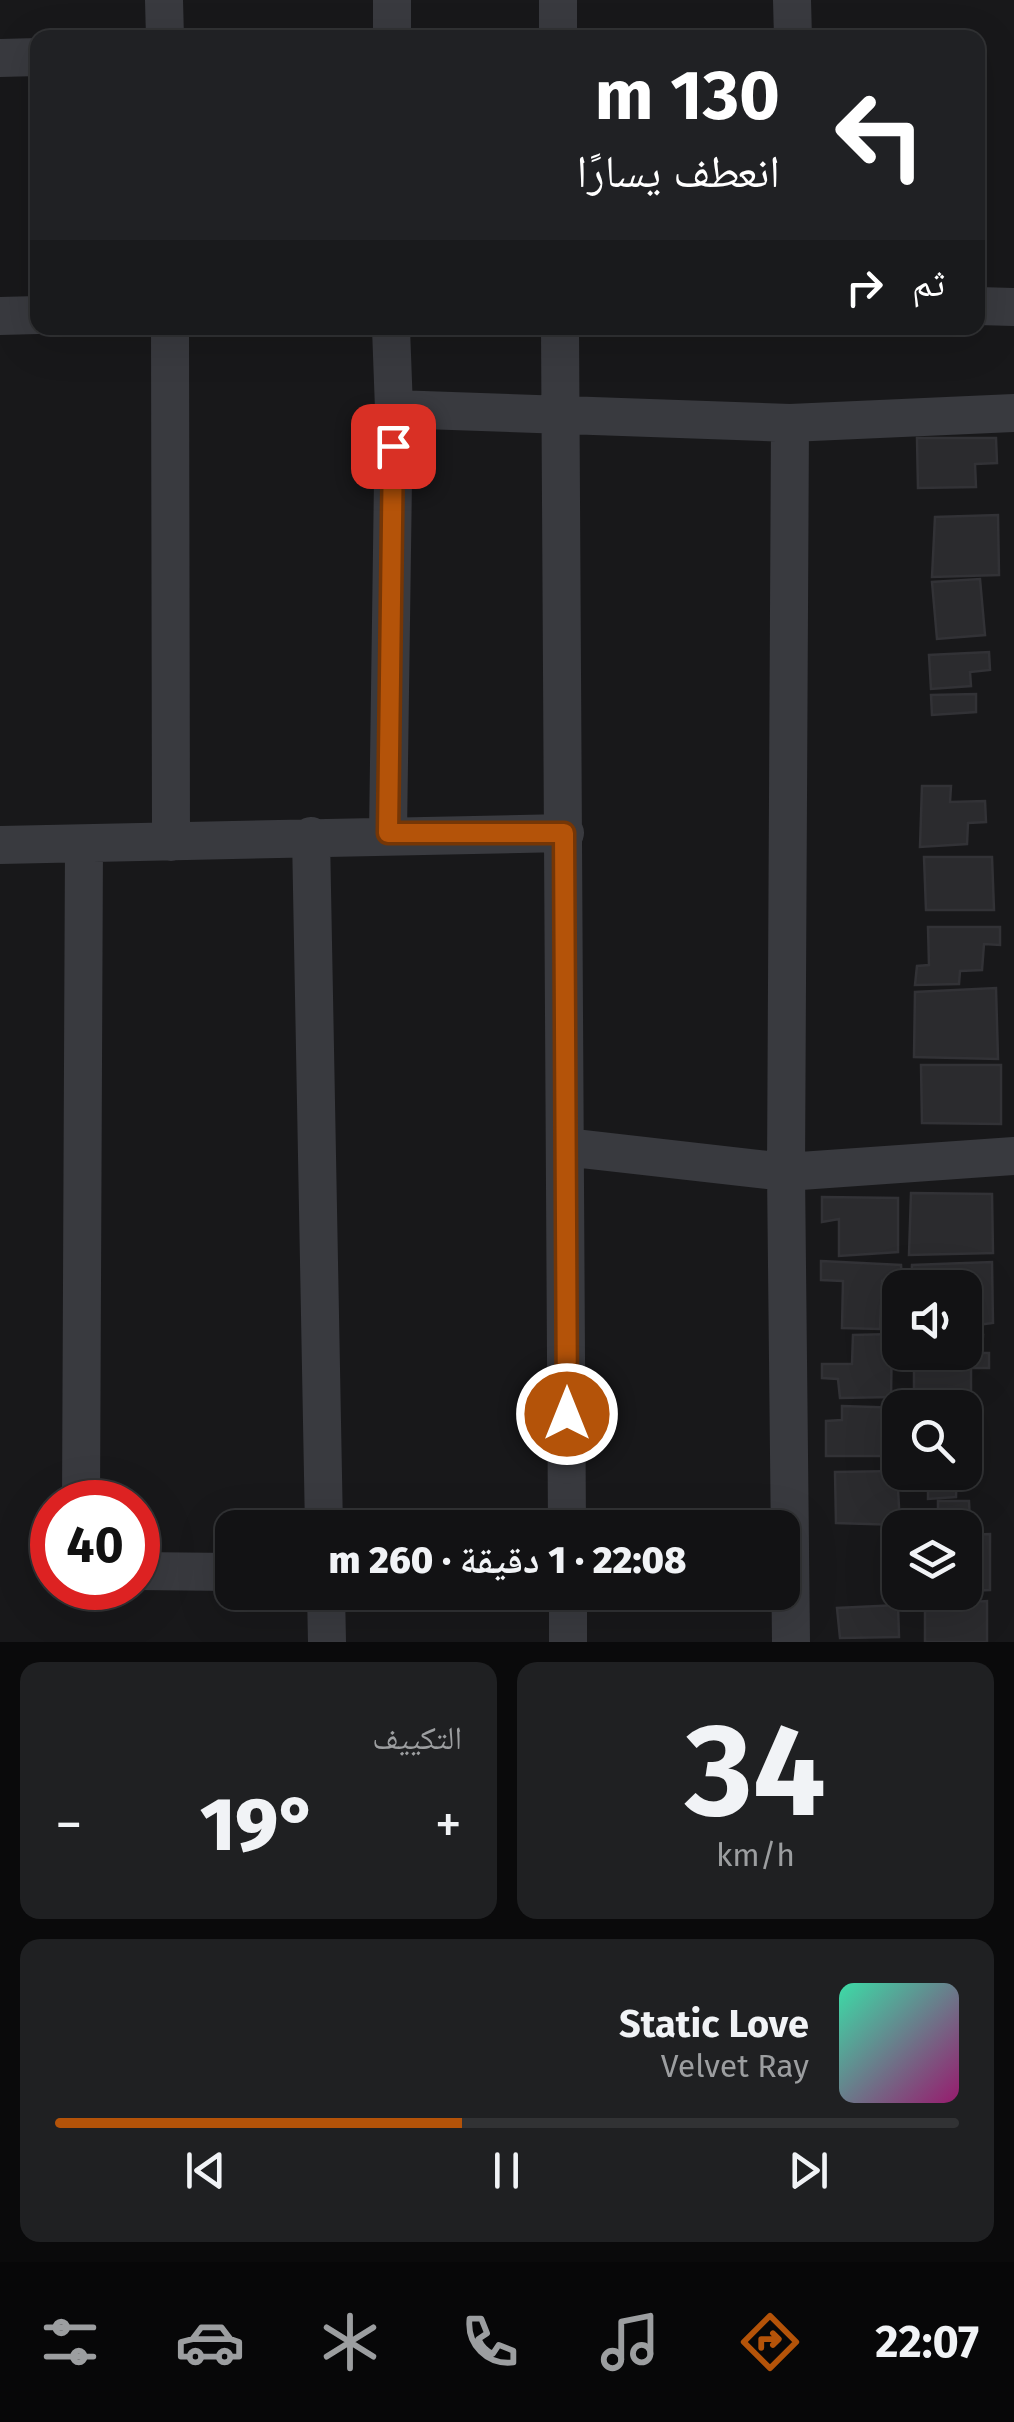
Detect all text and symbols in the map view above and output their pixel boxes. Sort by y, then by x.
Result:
text: 130 m [594,54,780,138]
icon: left [815,70,945,200]
text: انعطف يسارًا [577,145,780,199]
icon: right [837,260,892,315]
text: ثم [912,260,945,306]
pin [351,404,436,489]
icon: arrive [366,419,421,474]
map controls [882,1270,982,1610]
button: sound [882,1270,982,1370]
position arrow [515,1362,619,1466]
button: search [882,1390,982,1490]
speed limit sign: 40 [30,1480,160,1610]
button: layers [882,1510,982,1610]
text: 22:08 · 1 دقيقة · 260 m [328,1537,687,1583]
text: 34 [685,1693,826,1849]
text: التكييف [372,1719,462,1757]
text: 19° [200,1780,317,1870]
text: − [55,1792,83,1858]
text: + [435,1792,462,1858]
text: km/h [716,1836,795,1874]
text: Static Love [619,2001,809,2047]
text: Velvet Ray [661,2047,809,2085]
icon: previous [178,2143,233,2198]
icon: pause [479,2143,534,2198]
icon: next [781,2143,836,2198]
icon: filters [35,2307,105,2377]
icon: car [175,2307,245,2377]
icon: climate [315,2307,385,2377]
icon: phone [455,2307,525,2377]
icon: music [595,2307,665,2377]
icon: directions [735,2307,805,2377]
text: 22:07 [875,2315,979,2369]

